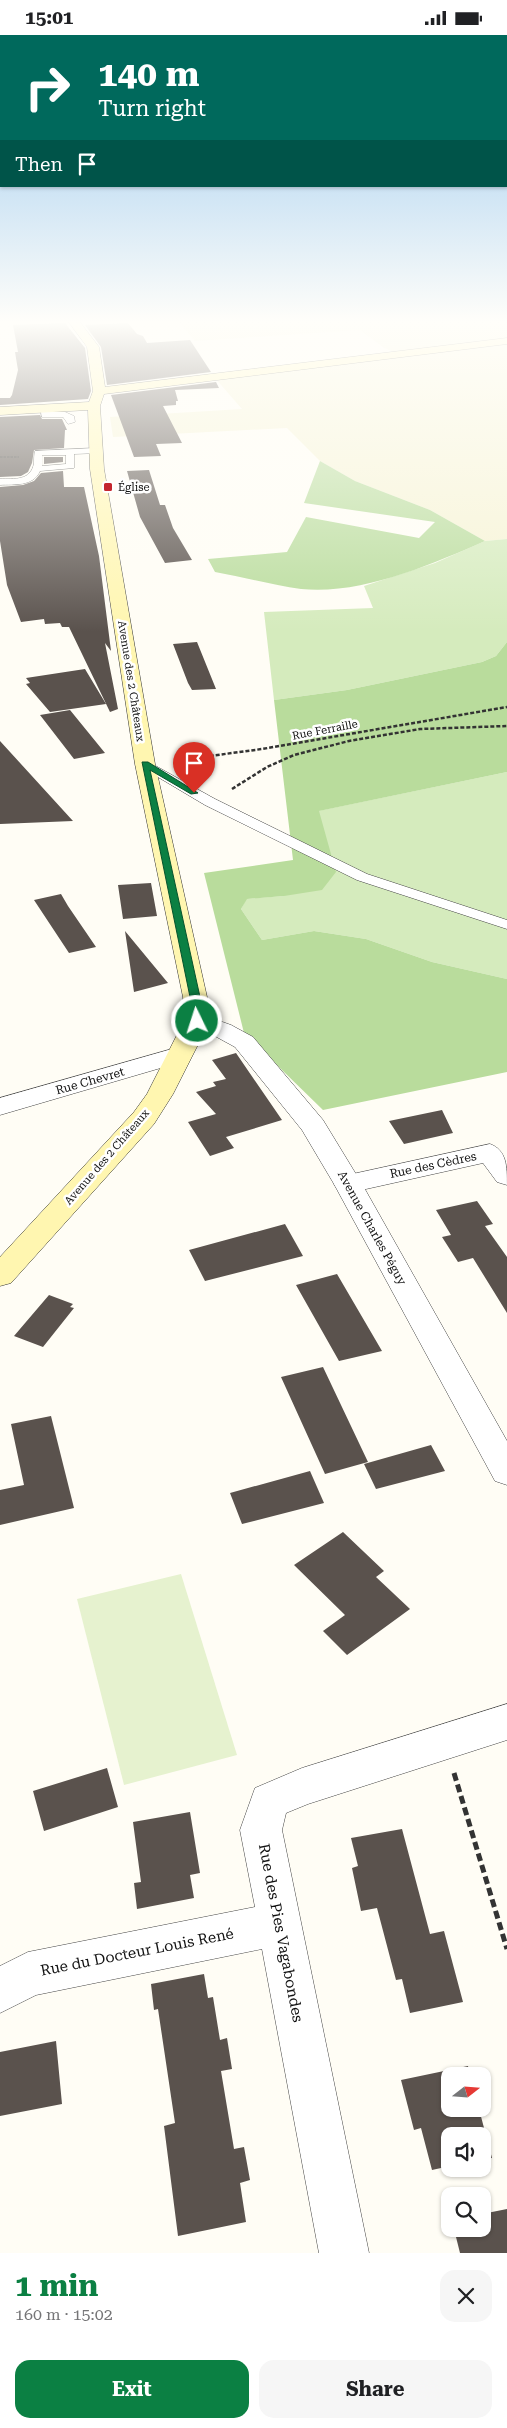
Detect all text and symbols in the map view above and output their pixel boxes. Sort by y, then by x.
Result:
text: 15:01 [25,6,74,29]
text: 140 m [98,54,199,95]
icon: right [15,55,80,120]
text: Turn right [98,96,206,121]
icon: arrive [73,150,101,178]
text: Then [15,153,63,176]
place label: Église [118,480,149,494]
marker: Église [102,481,114,493]
street label: Avenue des 2 Châteaux [115,620,147,743]
street label: Rue Ferraille [291,717,359,743]
pin [173,742,215,793]
icon: arrive [180,749,208,777]
position arrow [170,994,222,1046]
street label: Rue Chevret [54,1064,126,1097]
street label: Avenue des 2 Châteaux [62,1106,152,1207]
street label: Rue des Cèdres [388,1149,478,1181]
street label: Avenue Charles Péguy [335,1169,410,1288]
street label: Rue des Pies Vagabondes [255,1842,307,2024]
street label: Rue du Docteur Louis René [39,1924,235,1980]
north arrow [441,2067,491,2117]
map controls [441,2067,491,2237]
button: sound [441,2127,491,2177]
button: search [441,2187,491,2237]
text: 1 min [15,2268,98,2303]
button: close [440,2270,492,2322]
text: 160 m · 15:02 [15,2305,113,2324]
button: Exit [15,2360,249,2418]
button: Share [259,2360,492,2418]

